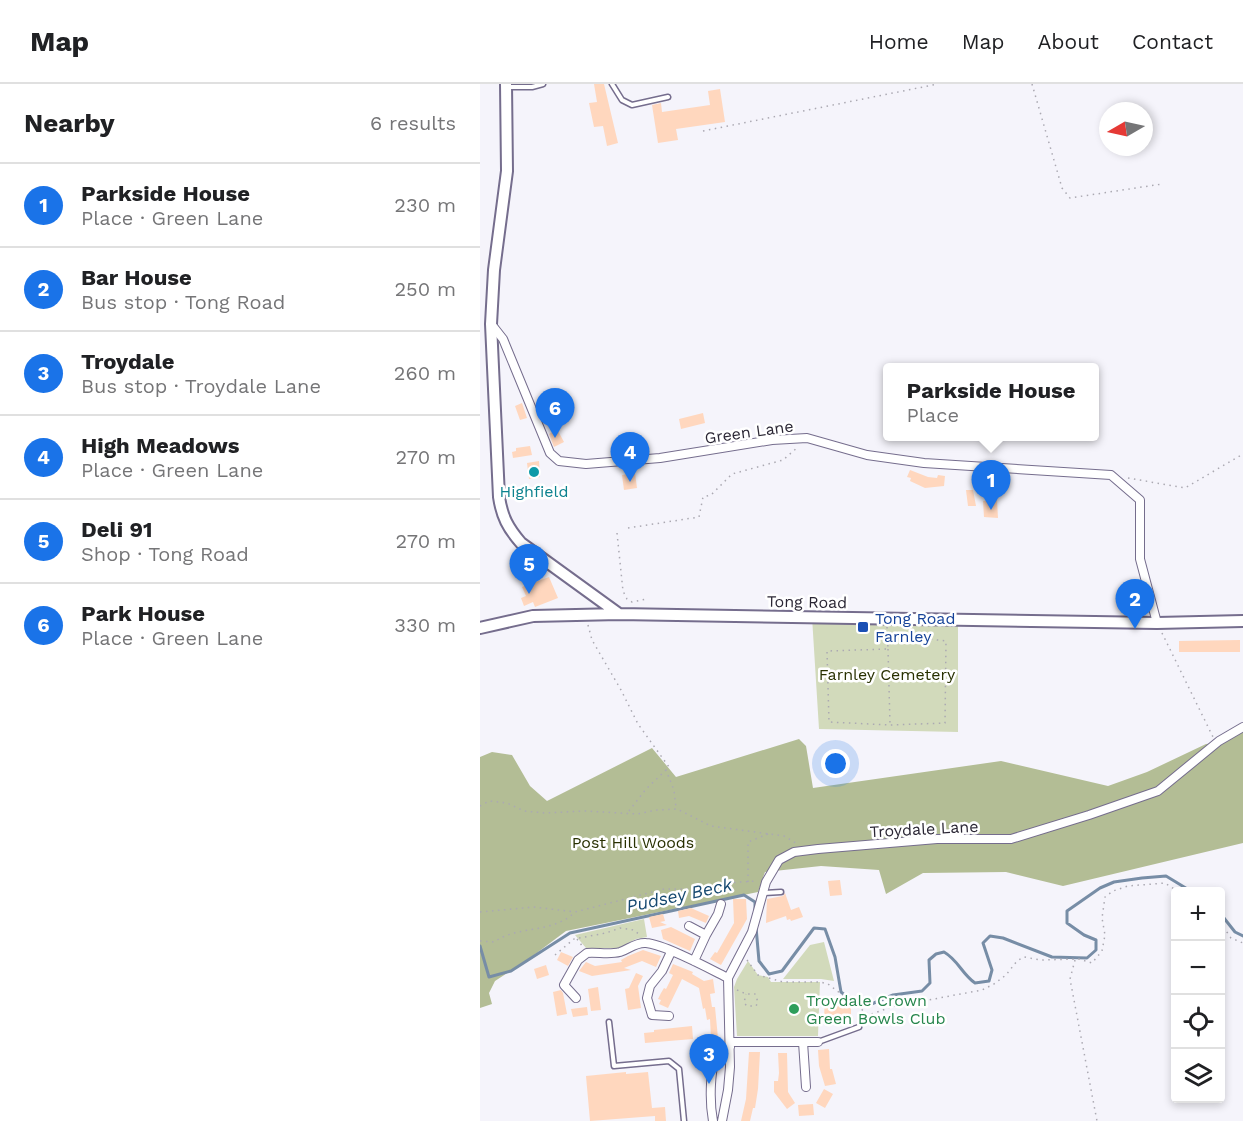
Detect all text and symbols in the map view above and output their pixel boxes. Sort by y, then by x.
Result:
text: Map [30,25,89,58]
text: Home [869,29,929,54]
text: Map [962,29,1005,54]
text: About [1038,29,1099,54]
text: Contact [1132,29,1213,54]
north arrow [1099,102,1153,156]
text: Nearby [24,108,115,138]
text: 6 results [370,111,456,135]
text: Parkside House [81,181,250,206]
text: 1 [39,193,48,217]
text: 230 m [394,193,456,217]
text: Place · Green Lane [81,206,263,230]
text: Bar House [81,265,192,290]
text: 2 [38,277,49,301]
text: 250 m [394,277,456,301]
text: Bus stop · Tong Road [81,290,285,314]
text: Troydale [81,349,175,374]
text: 3 [38,361,49,385]
text: 260 m [394,361,456,385]
popup [883,363,1099,441]
text: Bus stop · Troydale Lane [81,374,321,398]
text: Parkside House [907,378,1075,403]
pin: 6 [536,388,574,438]
text: Place [907,403,959,427]
street label: Green Lane [703,416,795,448]
pin: 4 [610,432,650,482]
text: High Meadows [81,433,239,458]
text: 4 [37,445,50,469]
text: 270 m [396,445,456,469]
text: Place · Green Lane [81,458,263,482]
pin: 1 [972,460,1010,510]
marker: Highfield [527,465,541,479]
place label: Highfield [499,482,569,501]
text: Deli 91 [81,517,152,542]
text: 5 [38,529,49,553]
text: 270 m [396,529,456,553]
text: Shop · Tong Road [81,542,249,566]
pin: 5 [509,544,548,594]
pin: 2 [1116,580,1154,629]
street label: Tong Road [767,592,847,612]
text: Park House [81,601,205,626]
place label: Tong Road Farnley [875,609,955,646]
text: 6 [37,613,50,637]
text: 330 m [394,613,456,637]
marker: Tong Road Farnley [856,620,870,634]
text: Place · Green Lane [81,626,263,650]
park label: Farnley Cemetery [819,665,956,684]
your location [821,749,850,778]
street label: Troydale Lane [869,817,979,841]
park label: Post Hill Woods [572,833,694,852]
water label: Pudsey Beck [624,873,735,916]
map controls [1171,887,1225,1103]
button: + [1171,887,1225,941]
button: − [1171,941,1225,995]
place label: Troydale Crown Green Bowls Club [806,991,945,1028]
button: locate [1171,995,1225,1049]
marker: Troydale Crown Green Bowls Club [787,1002,801,1016]
pin: 3 [690,1034,728,1084]
button: layers [1171,1049,1225,1103]

